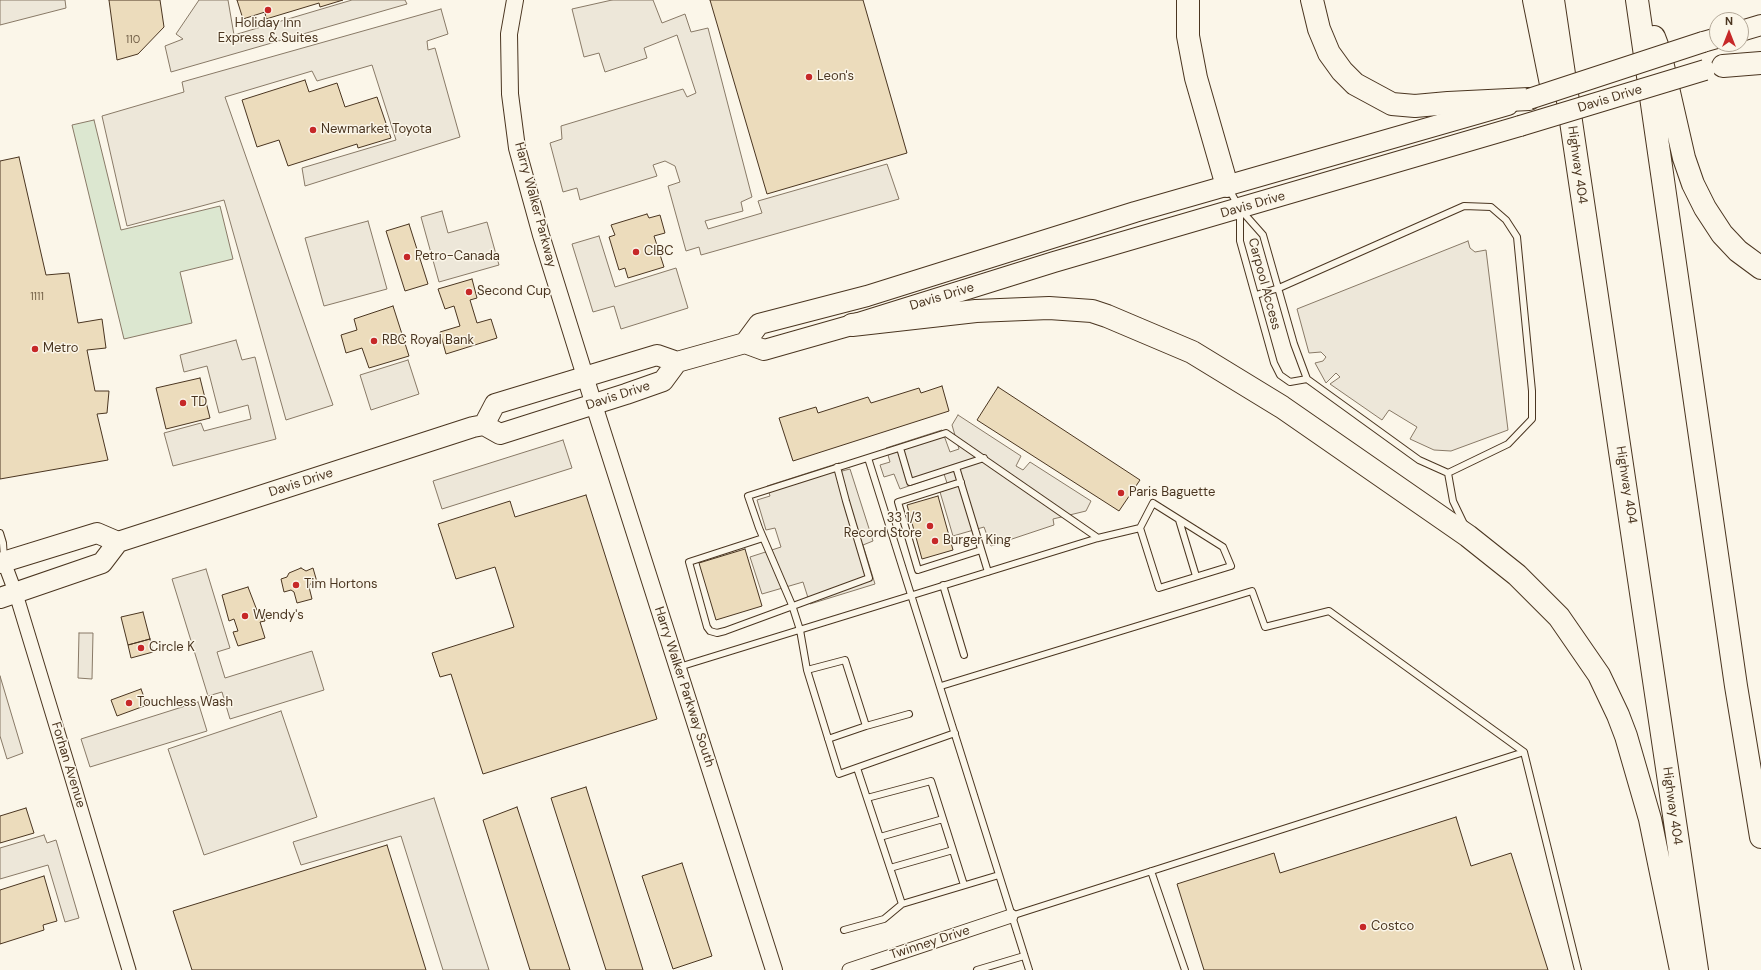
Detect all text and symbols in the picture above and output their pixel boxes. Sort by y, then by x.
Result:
marker: Holiday Inn Express & Suites [263,5,273,15]
north arrow [1709,12,1749,52]
text: N [1725,14,1733,28]
place label: Holiday Inn Express & Suites [218,16,318,47]
house number: 110 [126,33,140,47]
place label: Leon's [817,69,854,85]
marker: Leon's [804,72,814,82]
street label: Davis Drive [1576,82,1644,116]
place label: Newmarket Toyota [321,122,432,138]
marker: Newmarket Toyota [308,125,318,135]
street label: Highway 404 [1564,125,1590,205]
street label: Harry Walker Parkway [511,141,559,269]
street label: Davis Drive [1219,188,1287,222]
street label: Carpool Access [1244,236,1284,332]
place label: CIBC [644,244,674,260]
marker: CIBC [631,247,641,257]
place label: Petro-Canada [415,249,500,265]
marker: Petro-Canada [402,252,412,262]
street label: Davis Drive [908,280,976,314]
place label: Second Cup [477,284,551,300]
marker: Second Cup [464,287,474,297]
house number: 1111 [30,290,44,304]
place label: RBC Royal Bank [382,333,474,349]
marker: RBC Royal Bank [369,336,379,346]
place label: Metro [43,341,78,357]
marker: Metro [30,344,40,354]
street label: Davis Drive [584,378,652,414]
place label: TD [191,395,207,411]
marker: TD [178,398,188,408]
street label: Highway 404 [1612,445,1640,525]
street label: Davis Drive [267,465,335,501]
place label: Paris Baguette [1129,485,1215,501]
marker: Paris Baguette [1116,488,1126,498]
place label: 33 1/3 Record Store [844,511,922,542]
marker: 33 1/3 Record Store [925,521,935,531]
place label: Burger King [943,533,1011,549]
marker: Burger King [930,536,940,546]
place label: Tim Hortons [304,577,377,593]
marker: Tim Hortons [291,580,301,590]
street label: Harry Walker Parkway South [651,605,717,769]
place label: Wendy's [253,608,304,624]
marker: Wendy's [240,611,250,621]
place label: Circle K [149,640,195,656]
marker: Circle K [136,643,146,653]
place label: Touchless Wash [137,695,233,711]
marker: Touchless Wash [124,698,134,708]
street label: Forhan Avenue [48,720,88,810]
street label: Highway 404 [1659,766,1685,846]
place label: Costco [1371,919,1414,935]
marker: Costco [1358,922,1368,932]
street label: Twinney Drive [888,923,972,963]

